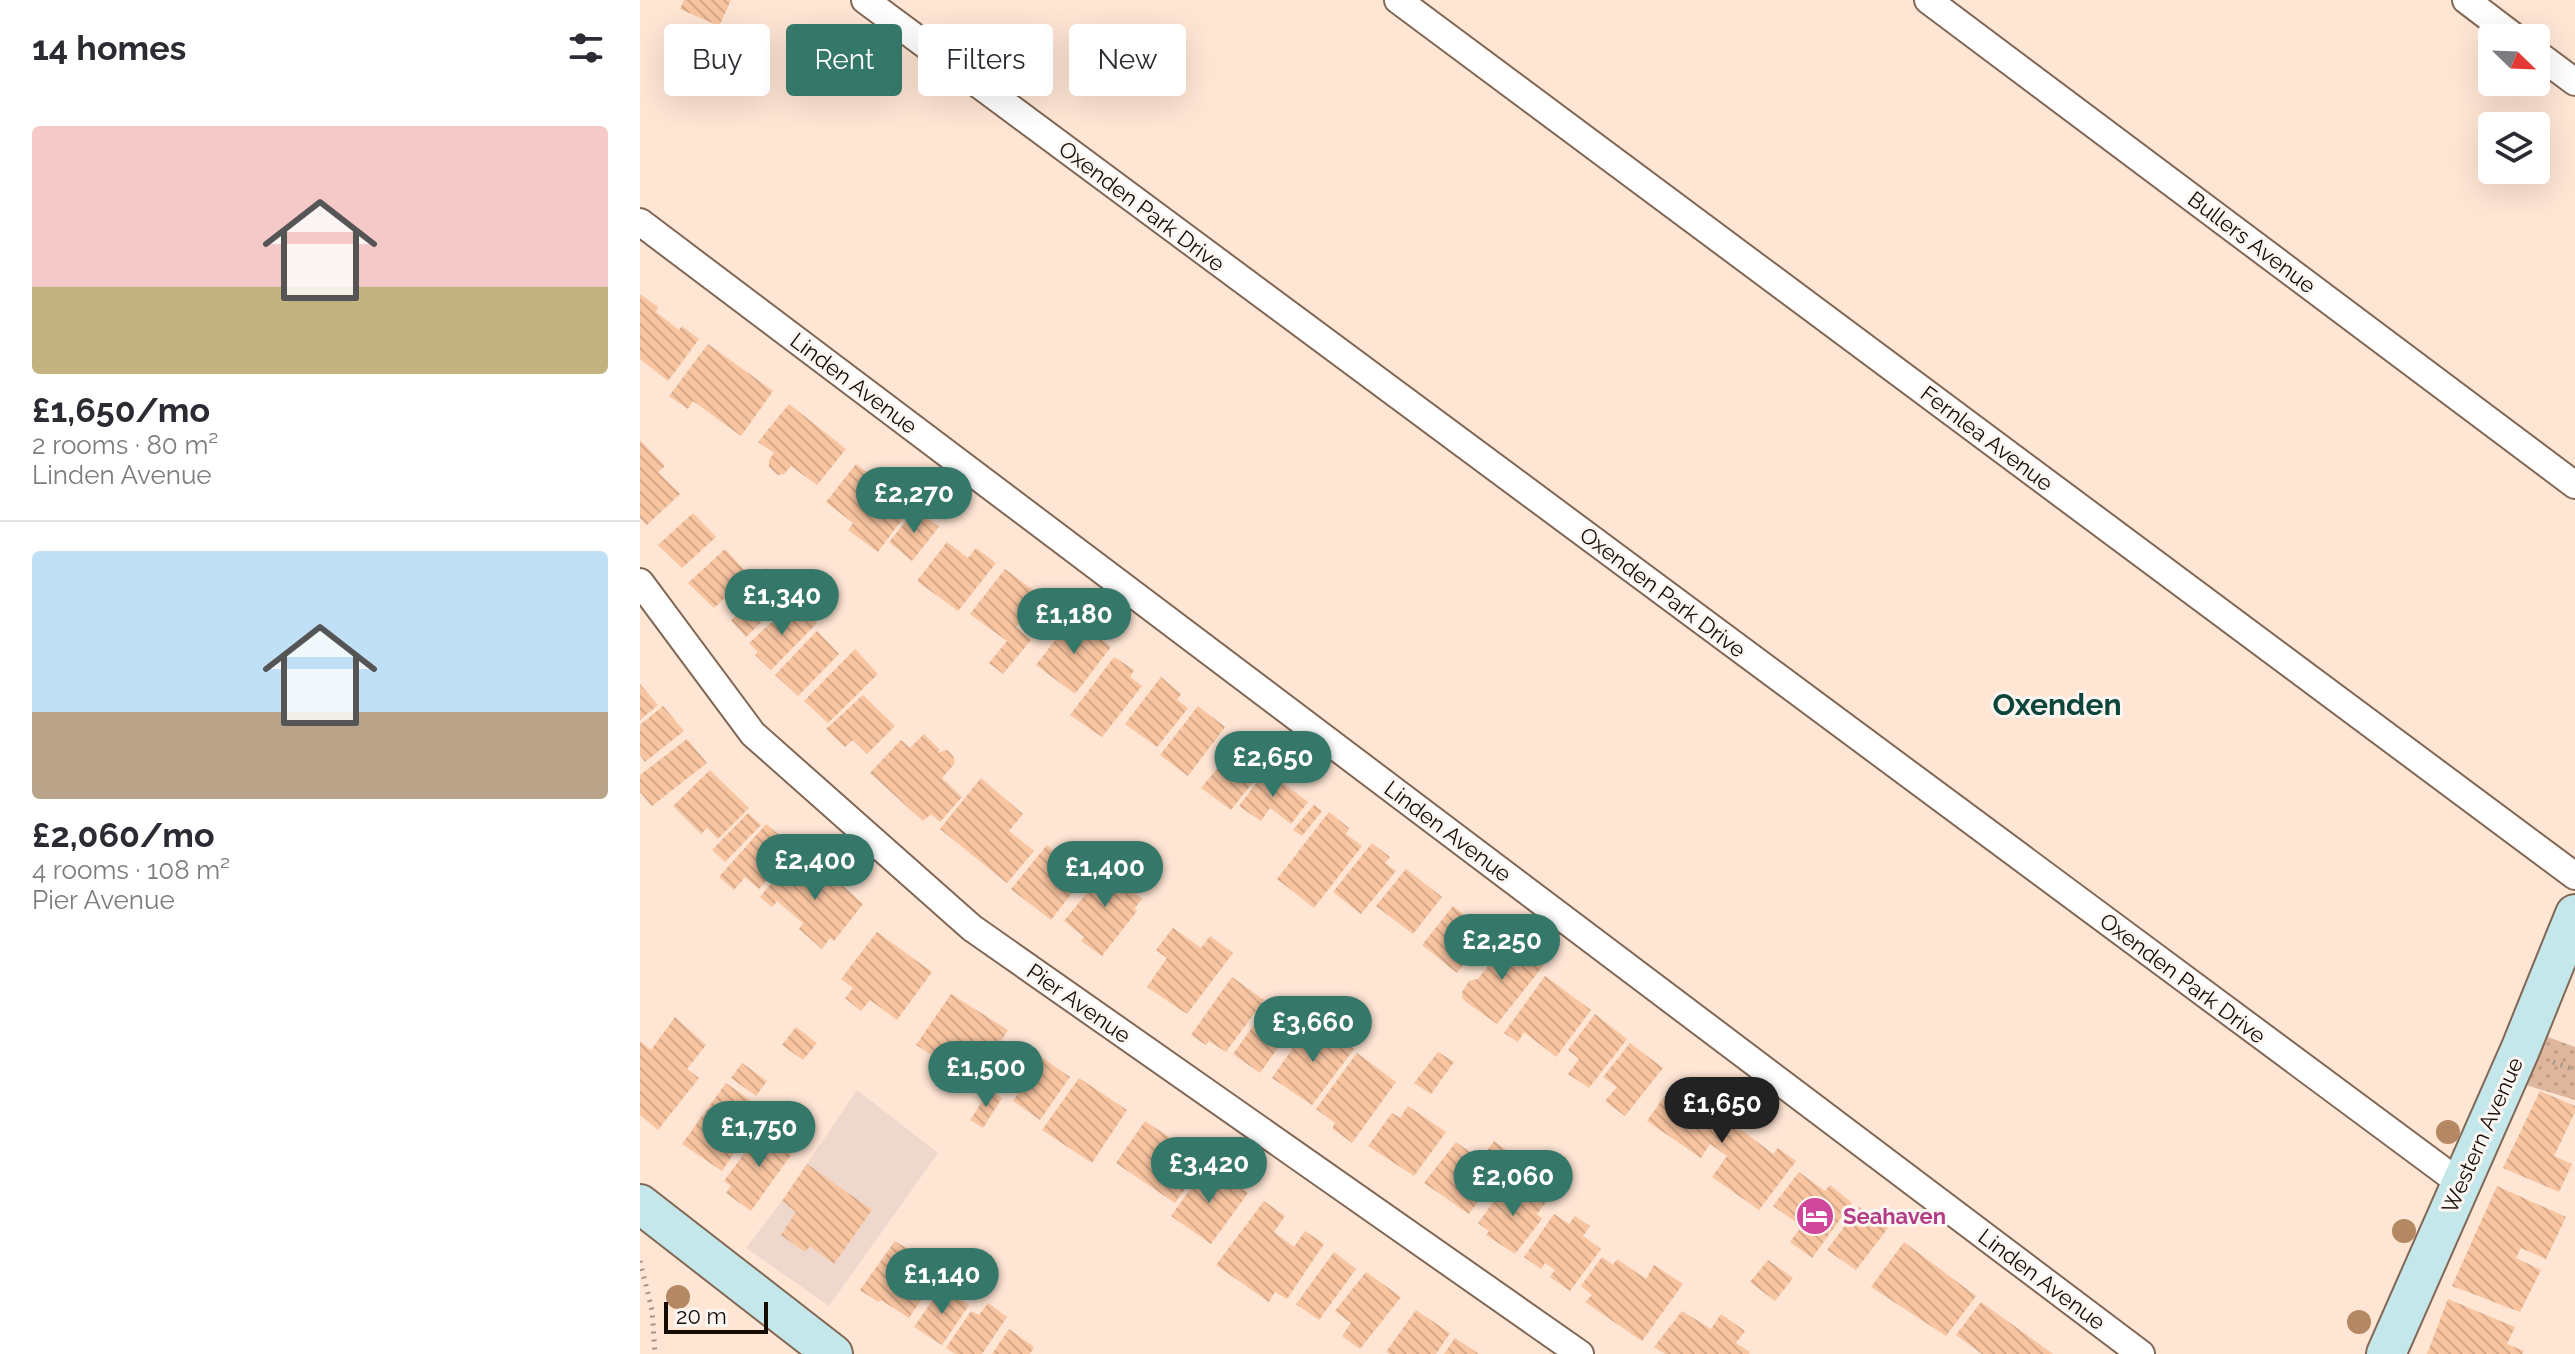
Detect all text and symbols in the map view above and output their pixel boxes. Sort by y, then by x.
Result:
chip: Buy [664,24,770,96]
chip: Rent [786,24,902,96]
chip: Filters [918,24,1053,96]
chip: New [1069,24,1186,96]
north arrow [2478,24,2550,96]
map controls [2478,24,2550,184]
icon: filters [564,26,608,70]
text: 14 homes [32,28,186,68]
button: layers [2478,112,2550,184]
street label: Oxenden Park Drive [1054,135,1230,277]
icon: home [248,178,392,322]
street label: Bullers Avenue [2183,186,2321,298]
street label: Linden Avenue [785,327,923,439]
street label: Fernlea Avenue [1916,380,2058,496]
text: £1,650/mo [32,390,210,430]
text: 2 rooms · 80 m² [32,430,218,460]
text: Linden Avenue [32,460,212,490]
pin: £2,270 [849,467,979,535]
text: £2,270 [874,478,954,508]
street label: Oxenden Park Drive [1575,521,1751,663]
pin: £1,340 [717,569,847,637]
text: £1,340 [743,580,821,610]
pin: £1,180 [1009,588,1139,656]
text: £1,180 [1035,599,1113,629]
icon: home [248,603,392,747]
district label: Oxenden [1992,687,2122,722]
pin: £2,650 [1208,731,1338,799]
text: £2,650 [1232,742,1314,772]
street label: Linden Avenue [1379,775,1517,887]
text: £2,060/mo [32,815,215,855]
pin: £2,400 [750,834,880,902]
pin: £1,400 [1040,841,1170,909]
text: £2,400 [774,845,856,875]
text: £1,400 [1065,852,1145,882]
text: 4 rooms · 108 m² [32,855,230,885]
text: Pier Avenue [32,885,175,915]
street label: Oxenden Park Drive [2095,907,2271,1049]
pin: £2,250 [1437,914,1567,982]
text: £2,250 [1462,925,1542,955]
street label: Pier Avenue [1022,958,1136,1048]
pin: £3,660 [1248,996,1378,1064]
text: £3,660 [1272,1007,1354,1037]
pin: £1,500 [921,1041,1051,1109]
text: £1,500 [946,1052,1026,1082]
street label: Western Avenue [2436,1053,2528,1217]
pin: £1,650 [1657,1077,1787,1145]
text: £1,650 [1682,1088,1762,1118]
pin: £1,750 [694,1101,824,1169]
text: £1,750 [720,1112,798,1142]
pin: £3,420 [1144,1137,1274,1205]
text: £3,420 [1169,1148,1249,1178]
pin: £2,060 [1448,1150,1578,1218]
text: £2,060 [1472,1161,1554,1191]
hotel icon: Seahaven [1794,1195,1836,1237]
place label: Seahaven [1843,1203,1946,1229]
street label: Linden Avenue [1973,1223,2111,1335]
pin: £1,140 [877,1248,1007,1316]
text: £1,140 [904,1259,980,1289]
scale bar [664,1298,768,1334]
text: 20 m [676,1303,727,1329]

